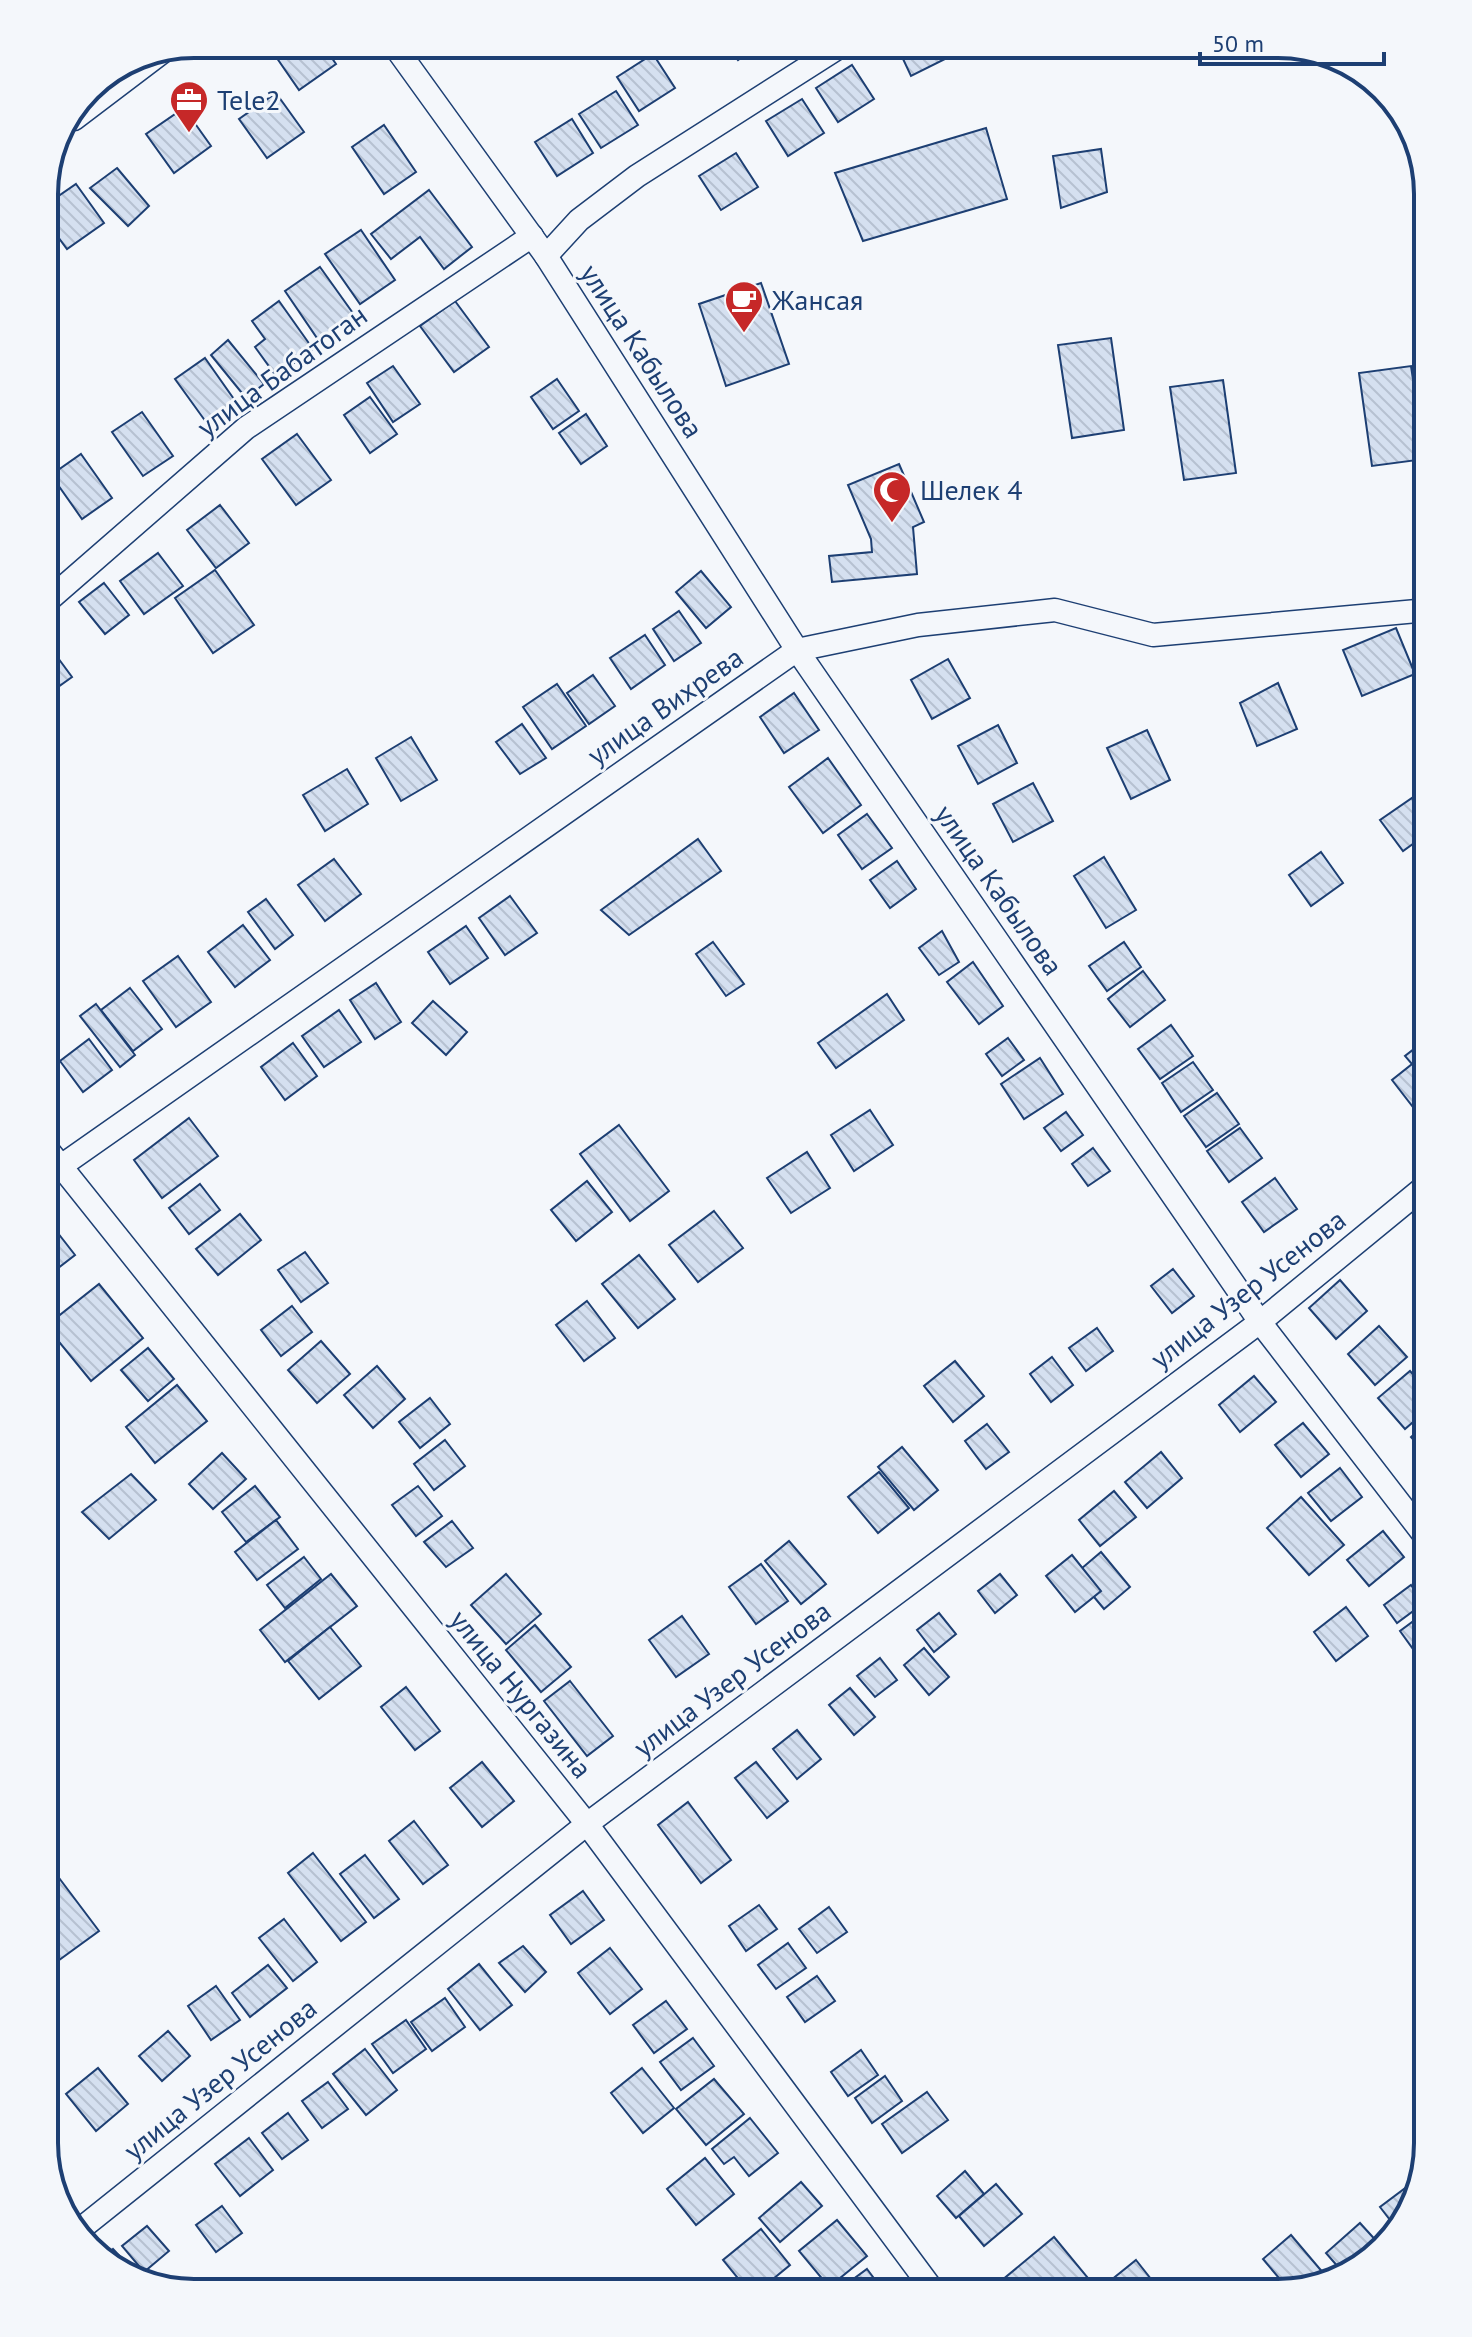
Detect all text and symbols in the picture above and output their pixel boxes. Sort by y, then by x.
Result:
scale bar [1200,16,1384,66]
text: 50 m [1212,28,1264,59]
office icon: Tele2 [168,79,210,134]
place label: Tele2 [217,81,281,118]
street label: улица Кабылова [572,257,712,445]
cafe icon: Жансая [723,279,765,334]
place label: Жансая [771,281,863,318]
street label: улица Бабатоган [189,296,374,445]
mosque icon: Шелек 4 [871,469,913,524]
place label: Шелек 4 [920,471,1023,508]
street label: улица Вихрева [580,638,750,773]
street label: улица Кабылова [927,797,1072,982]
street label: улица Узер Усенова [1142,1201,1353,1376]
street label: улица Узер Усенова [625,1592,838,1765]
street label: улица Нургазина [442,1602,601,1786]
street label: улица Узер Усенова [116,1989,324,2168]

